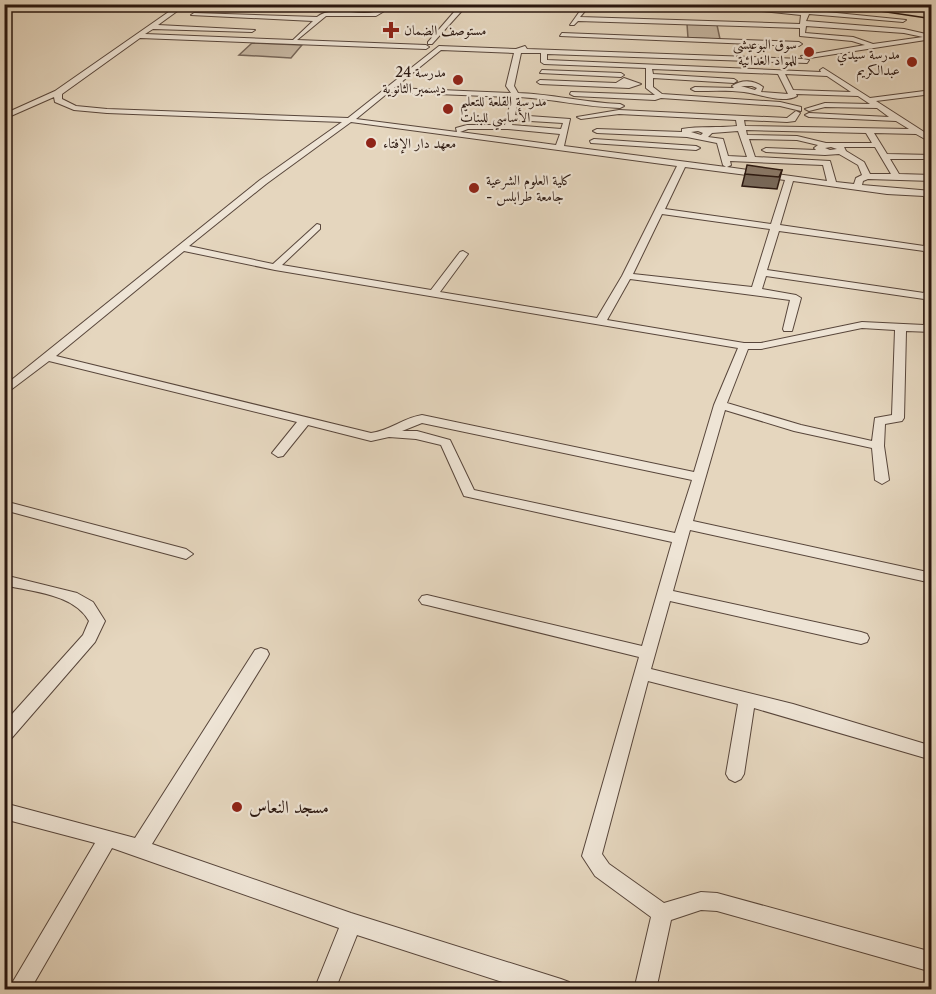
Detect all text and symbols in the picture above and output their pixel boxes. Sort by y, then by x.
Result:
marker: مستوصف الضمان [382,21,400,39]
place label: مستوصف الضمان [404,21,487,39]
place label: سوق البوعيشي للمواد الغدائية [733,35,797,69]
marker: سوق البوعيشي للمواد الغدائية [802,45,816,59]
place label: مدرسة سيدي عبدالكريم [837,45,900,83]
marker: مدرسة سيدي عبدالكريم [905,55,919,69]
place label: مدرسة 24 ديسمبر الثانوية [383,63,446,97]
marker: مدرسة 24 ديسمبر الثانوية [451,73,465,87]
place label: مدرسة القلعة للتعليم الأساسي للبنات [460,92,547,131]
marker: مدرسة القلعة للتعليم الأساسي للبنات [441,102,455,116]
place label: معهد دار الإفتاء [383,134,456,154]
marker: معهد دار الإفتاء [364,136,378,150]
place label: كلية العلوم الشرعية - جامعة طرابلس [486,171,572,206]
marker: كلية العلوم الشرعية - جامعة طرابلس [467,181,481,195]
place label: مسجد النعاس [249,796,329,818]
marker: مسجد النعاس [230,800,244,814]

